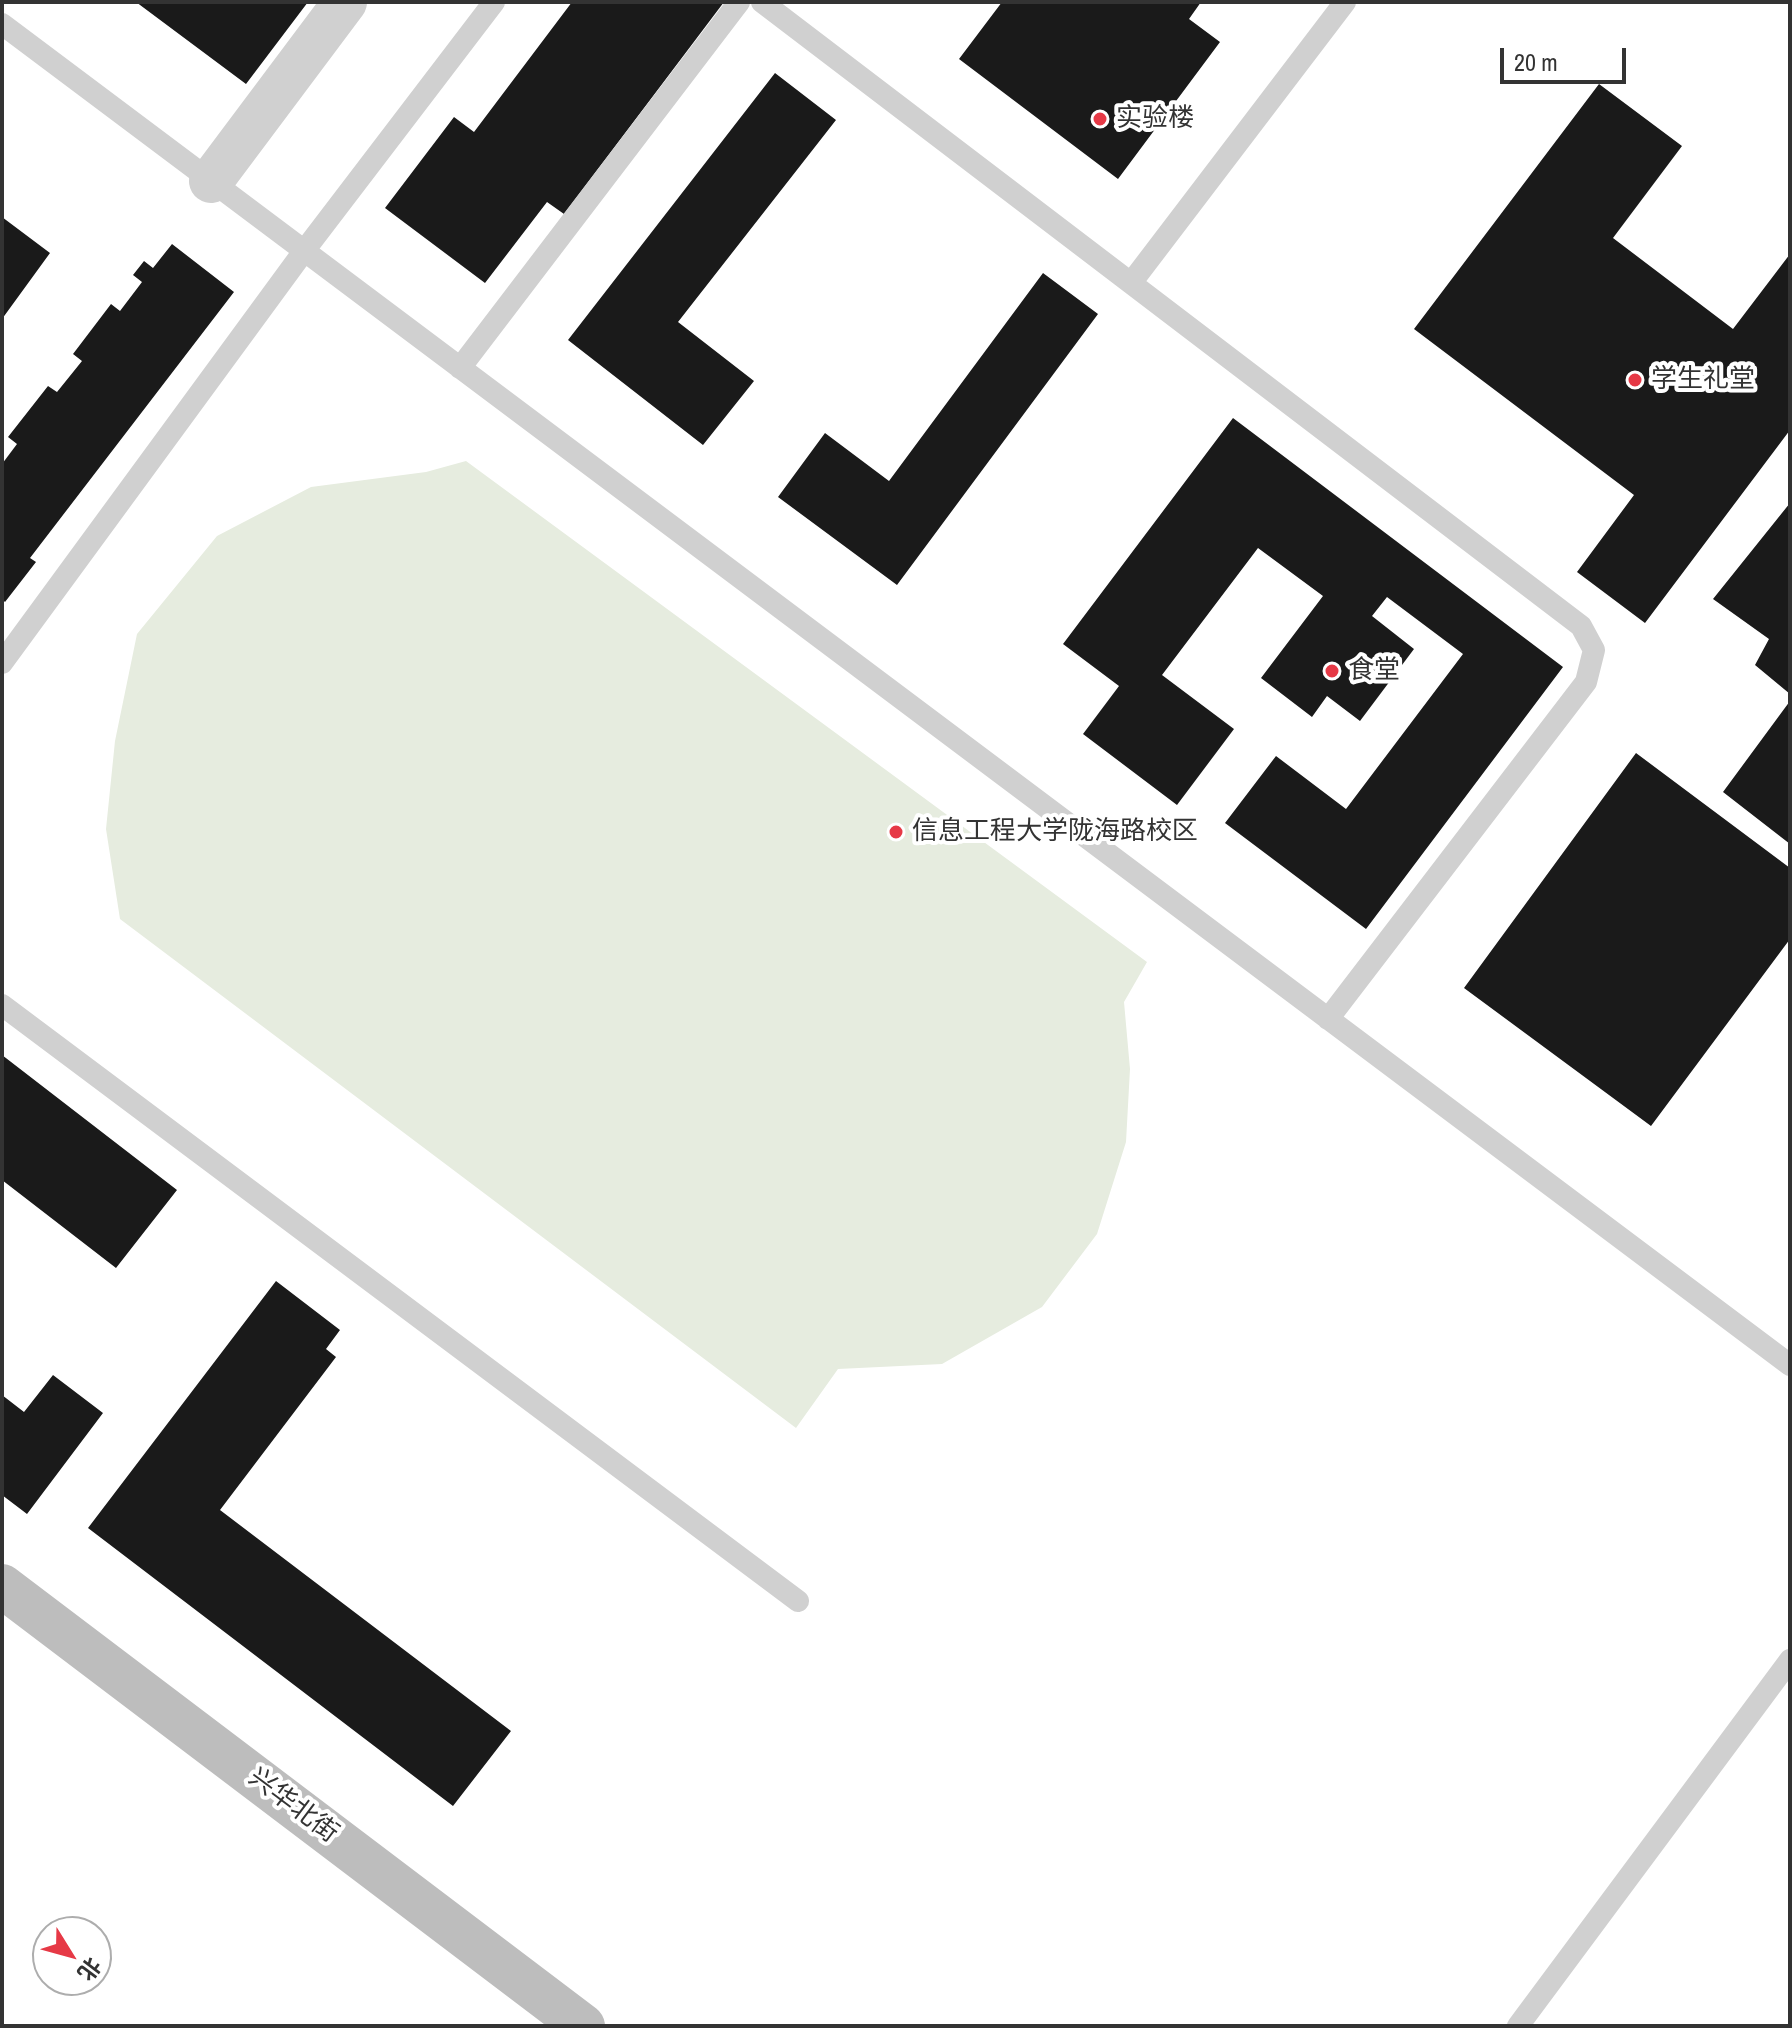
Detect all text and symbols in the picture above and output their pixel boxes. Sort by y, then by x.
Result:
scale bar [1504,32,1630,82]
text: 20 m [1514,46,1558,78]
place label: 实验楼 [1116,103,1194,135]
marker: 实验楼 [1091,110,1109,128]
place label: 学生礼堂 [1651,364,1755,396]
marker: 学生礼堂 [1626,371,1644,389]
place label: 食堂 [1348,655,1400,687]
marker: 食堂 [1323,662,1341,680]
place label: 信息工程大学陇海路校区 [912,816,1198,848]
marker: 信息工程大学陇海路校区 [887,823,905,841]
street label: 兴华北街 [242,1762,344,1850]
north arrow [32,1916,112,1996]
text: 北 [71,1951,108,1987]

